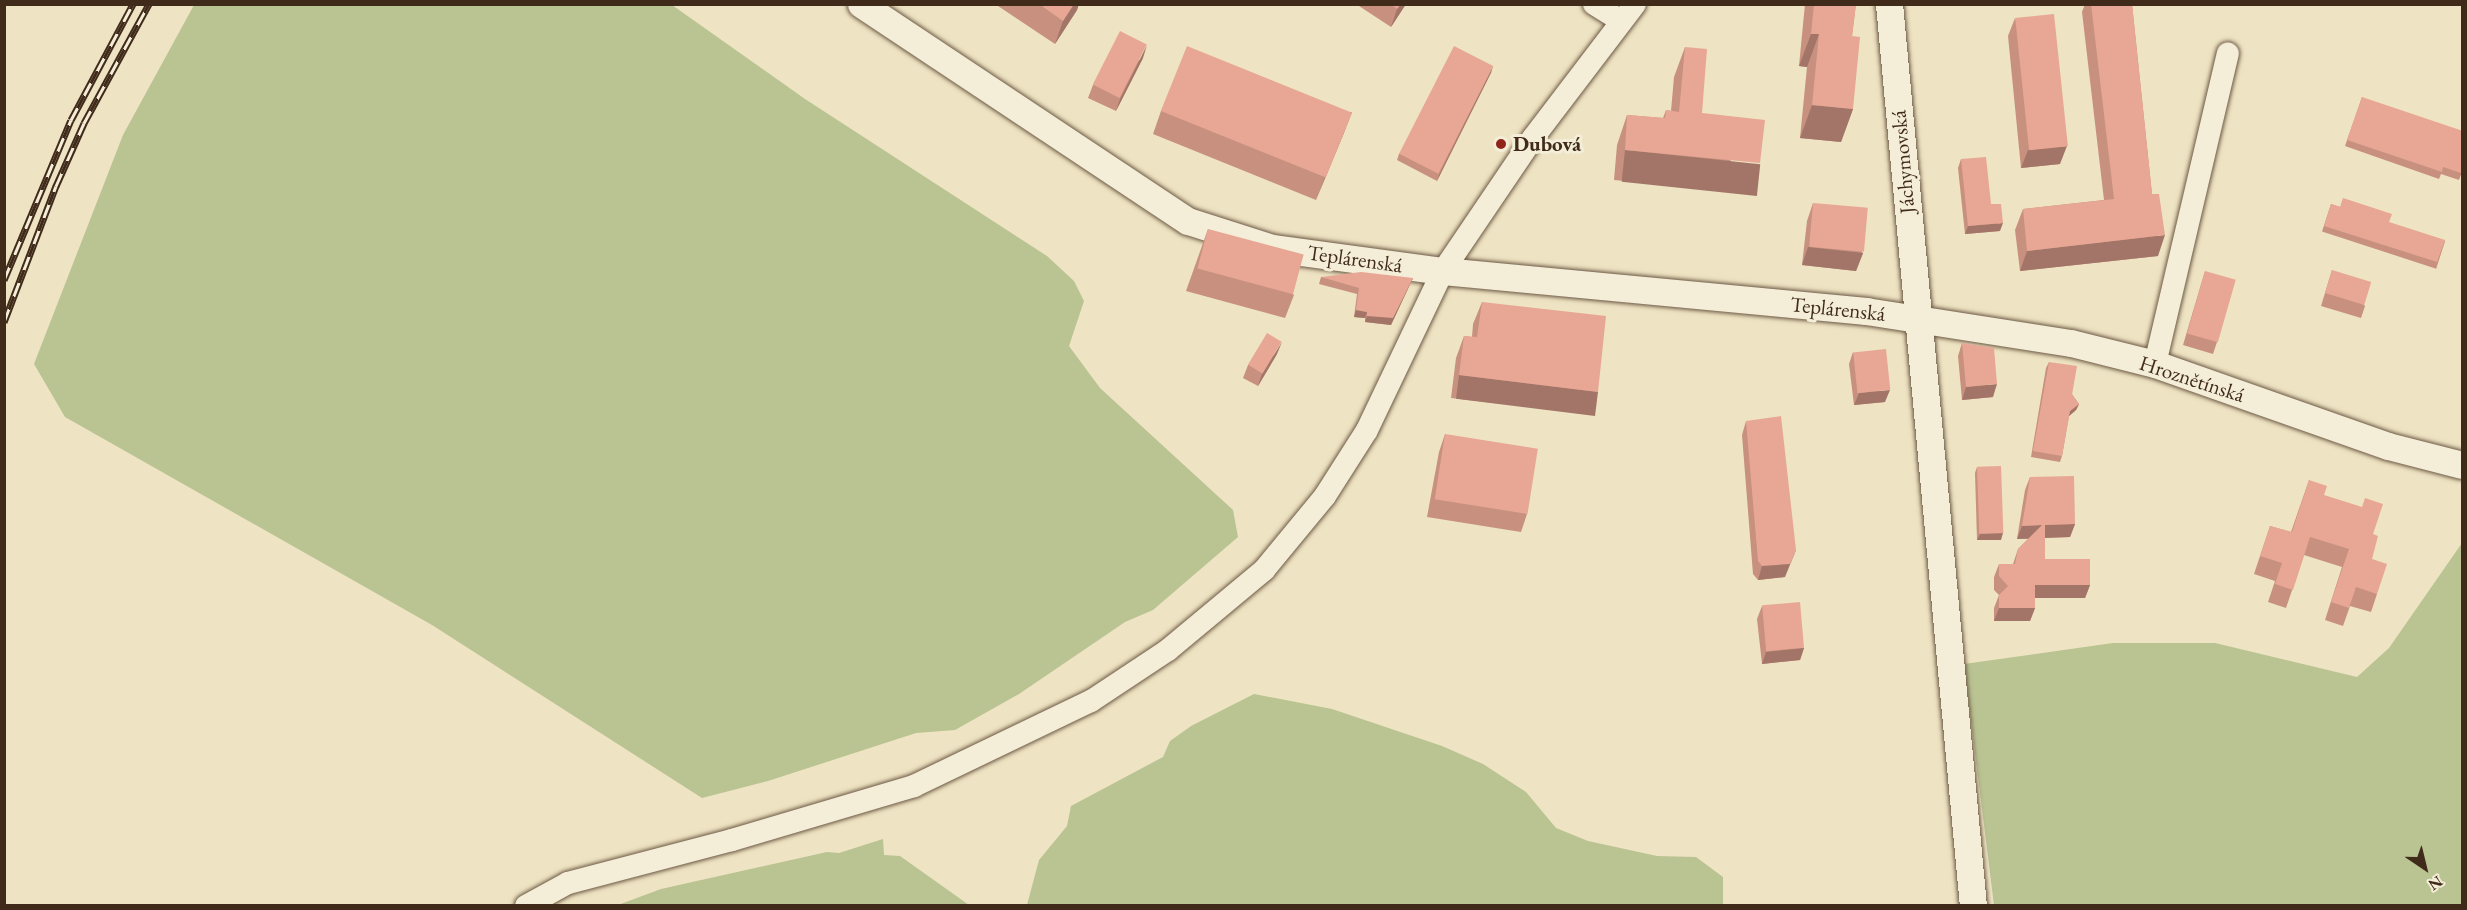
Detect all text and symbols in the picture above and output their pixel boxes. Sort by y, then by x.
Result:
street label: Jáchymovská [1886,109,1920,215]
place label: Dubová [1513,131,1581,157]
marker: Dubová [1494,137,1508,151]
street label: Teplárenská [1306,240,1404,278]
street label: Teplárenská [1789,291,1887,327]
street label: Hroznětínská [2136,350,2248,408]
north arrow [2395,838,2455,898]
text: N [2424,871,2447,895]

